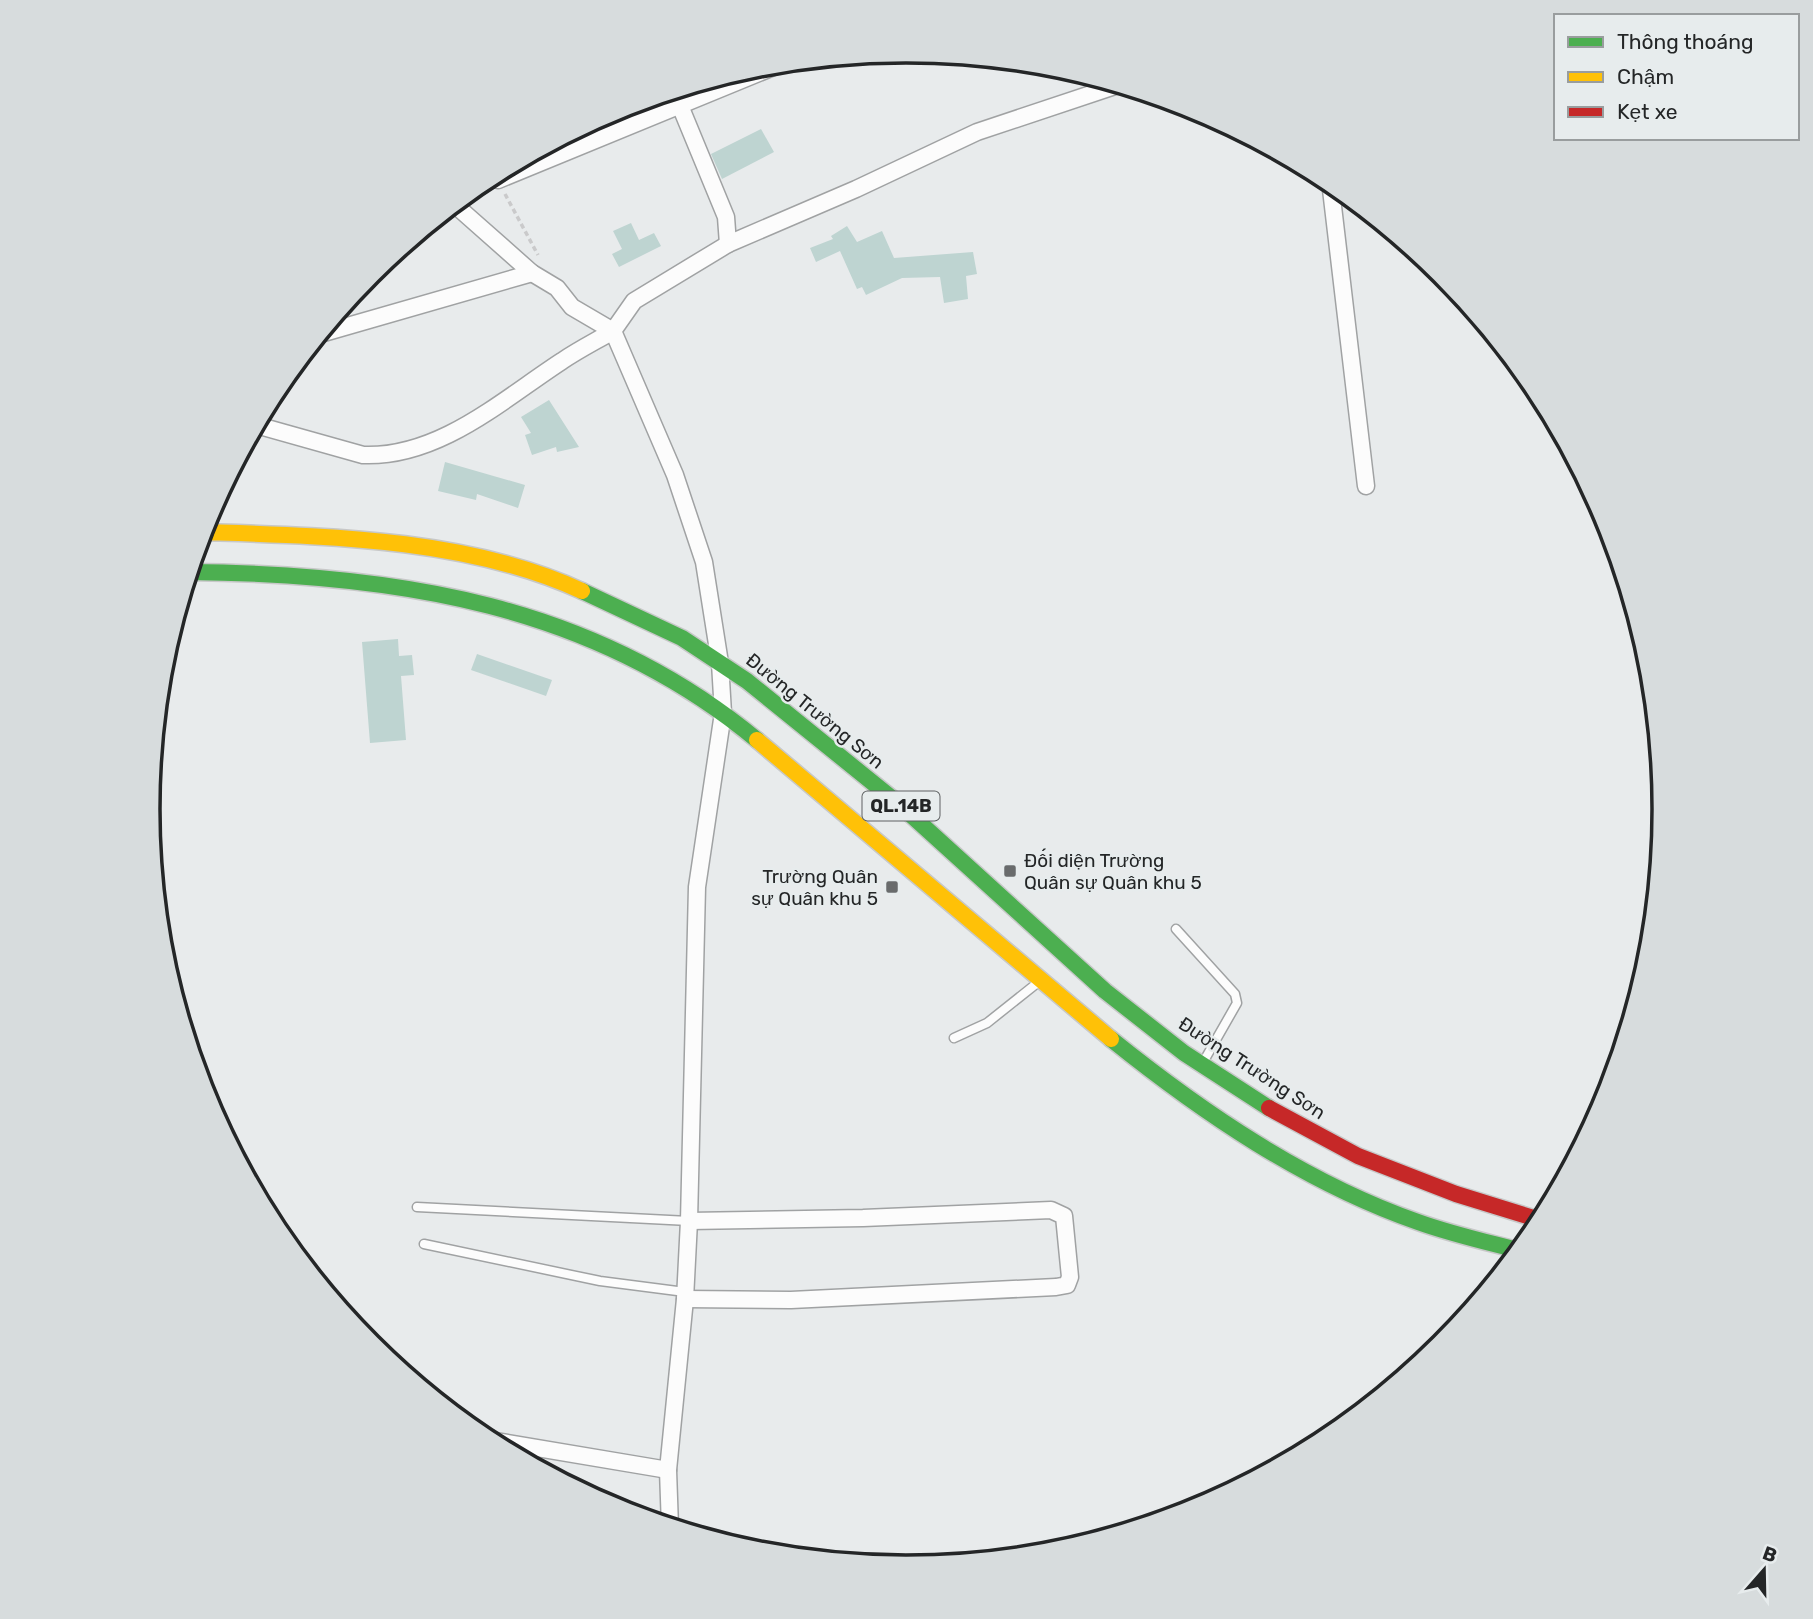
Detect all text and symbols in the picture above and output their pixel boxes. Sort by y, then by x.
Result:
legend [1554,14,1799,140]
text: Thông thoáng [1617,29,1753,54]
text: Chậm [1617,64,1674,89]
text: Kẹt xe [1617,99,1677,124]
street label: Đường Trường Sơn [741,648,889,774]
road number: QL.14B [862,792,940,820]
place label: Đối diện Trường Quân sự Quân khu 5 [1024,848,1202,894]
marker: Đối diện Trường Quân sự Quân khu 5 [1002,863,1018,879]
place label: Trường Quân sự Quân khu 5 [751,865,878,910]
marker: Trường Quân sự Quân khu 5 [884,879,900,895]
street label: Đường Trường Sơn [1174,1012,1330,1124]
north arrow [1729,1535,1799,1605]
text: B [1759,1541,1780,1568]

